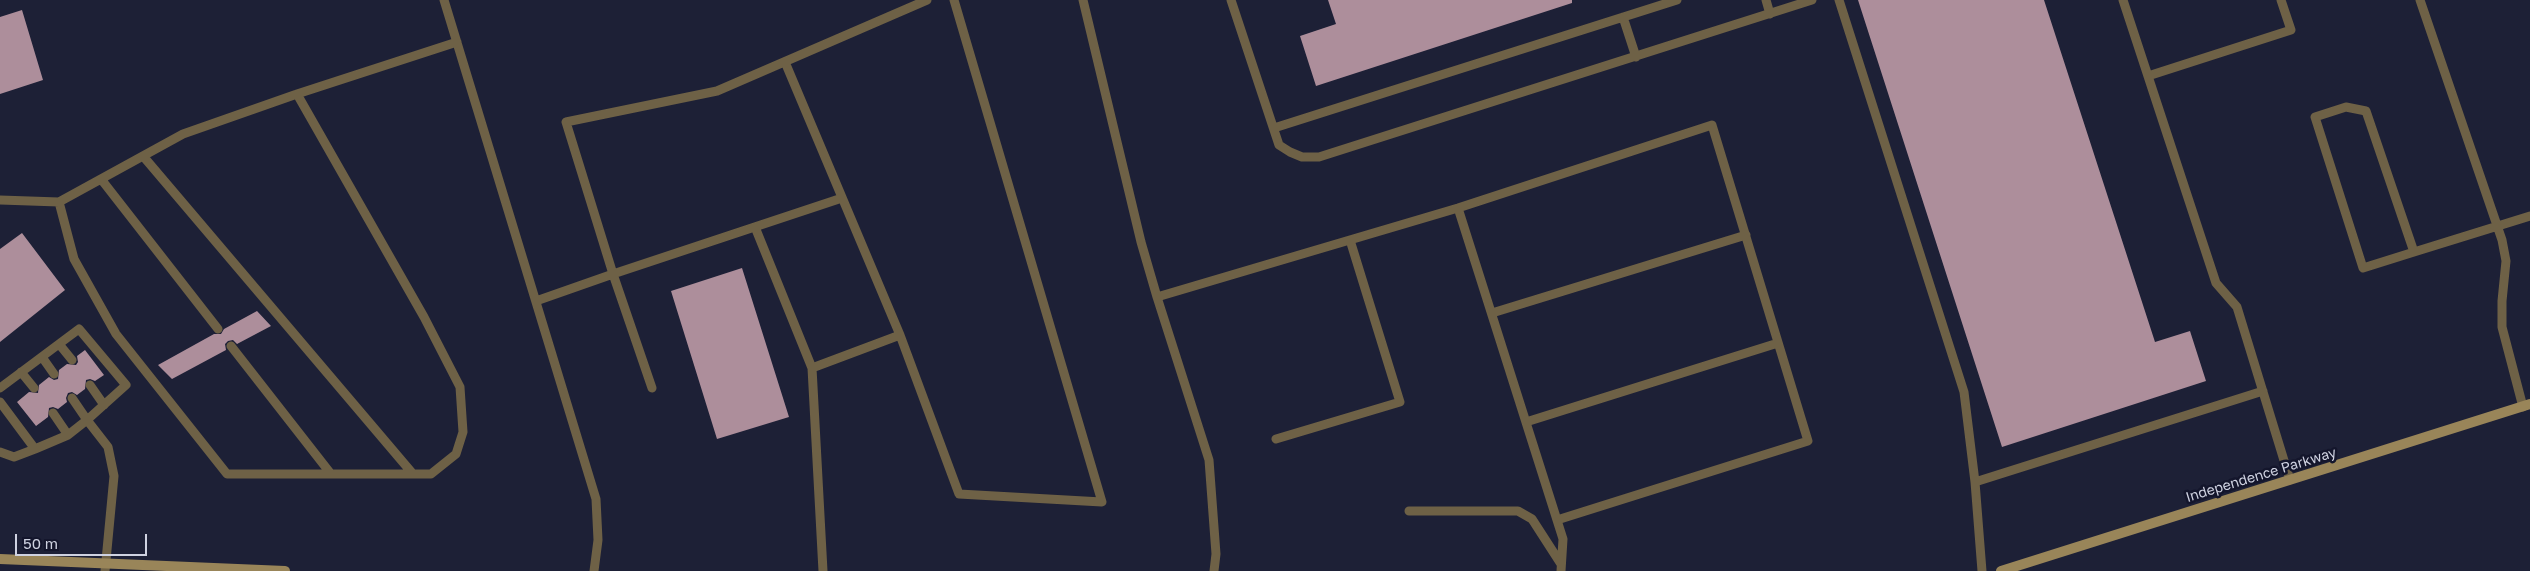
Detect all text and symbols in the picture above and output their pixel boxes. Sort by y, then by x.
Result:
street label: Independence Parkway [2184,444,2338,506]
scale bar [18,524,150,556]
text: 50 m [23,534,58,552]

